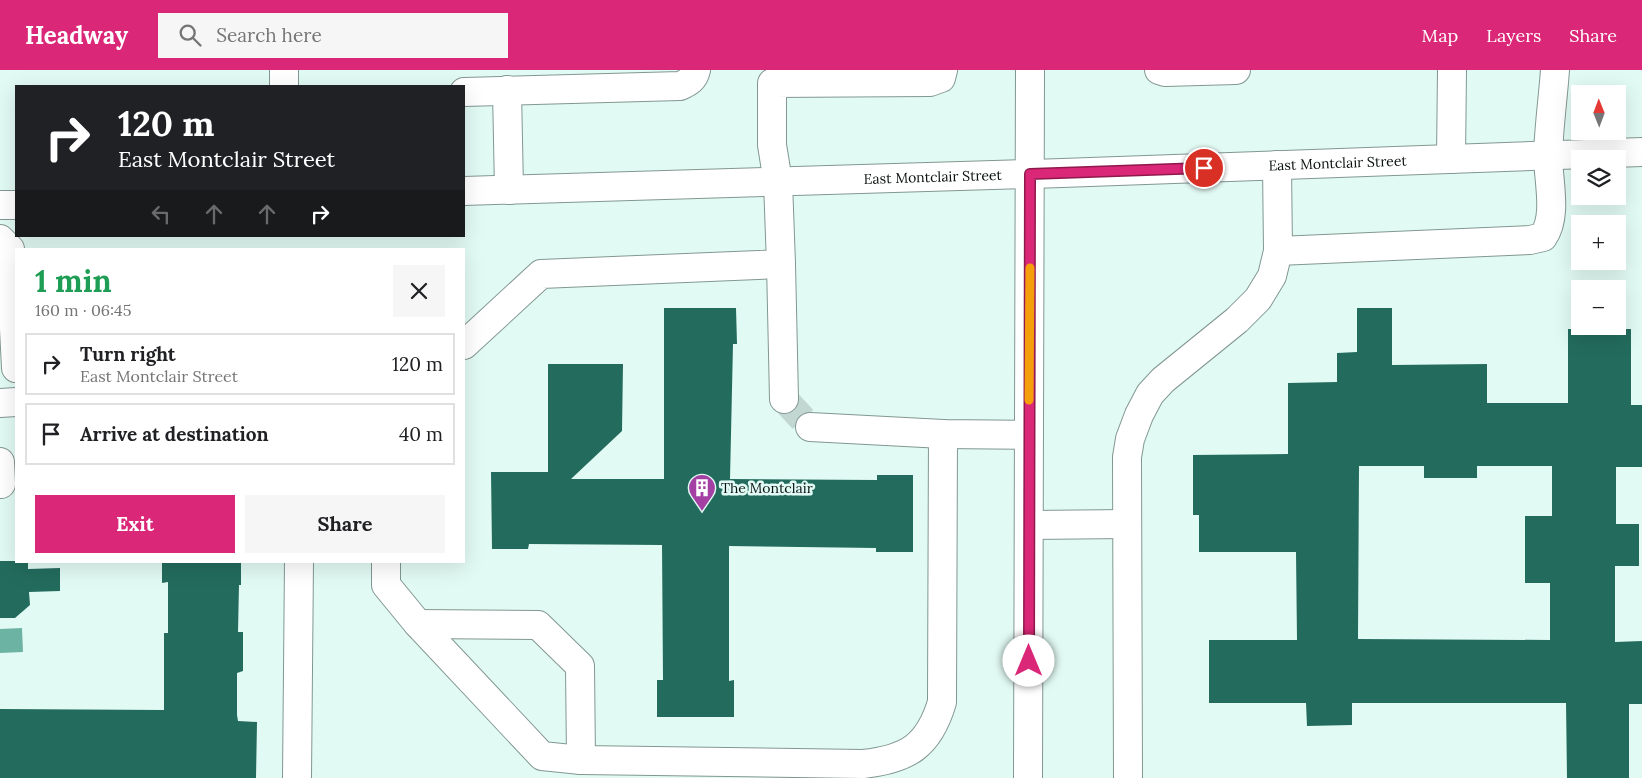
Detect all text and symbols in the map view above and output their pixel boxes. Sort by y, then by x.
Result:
search box [158,13,508,58]
text: Headway [25,20,128,51]
icon: search [176,21,204,49]
text: Search here [216,23,322,47]
text: Map [1422,24,1458,47]
text: Layers [1486,24,1541,47]
text: Share [1569,24,1617,47]
north arrow [1571,85,1626,140]
map controls [1571,85,1626,335]
text: 120 m [118,101,215,146]
icon: right [35,105,100,170]
text: East Montclair Street [118,145,335,173]
pin [1183,147,1225,189]
button: layers [1571,150,1626,205]
street label: East Montclair Street [1268,152,1408,175]
icon: arrive [1190,154,1218,182]
street label: East Montclair Street [863,166,1003,188]
icon: left [147,200,175,228]
icon: ahead [200,200,228,228]
icon: ahead [253,200,281,228]
icon: right [306,200,334,228]
button: + [1571,215,1626,270]
text: 1 min [35,262,112,300]
button: close [393,265,445,317]
button: − [1571,280,1626,335]
text: 160 m · 06:45 [35,300,132,320]
text: Turn right [80,342,176,366]
icon: right [37,350,65,378]
text: 120 m [392,352,443,376]
text: East Montclair Street [80,366,238,386]
icon: arrive [37,420,65,448]
text: Arrive at destination [80,422,269,446]
text: 40 m [399,422,443,446]
building icon: The Montclair [687,473,717,512]
place label: The Montclair [721,479,813,497]
button: Exit [35,495,235,553]
button: Share [245,495,445,553]
position arrow [1002,634,1054,686]

